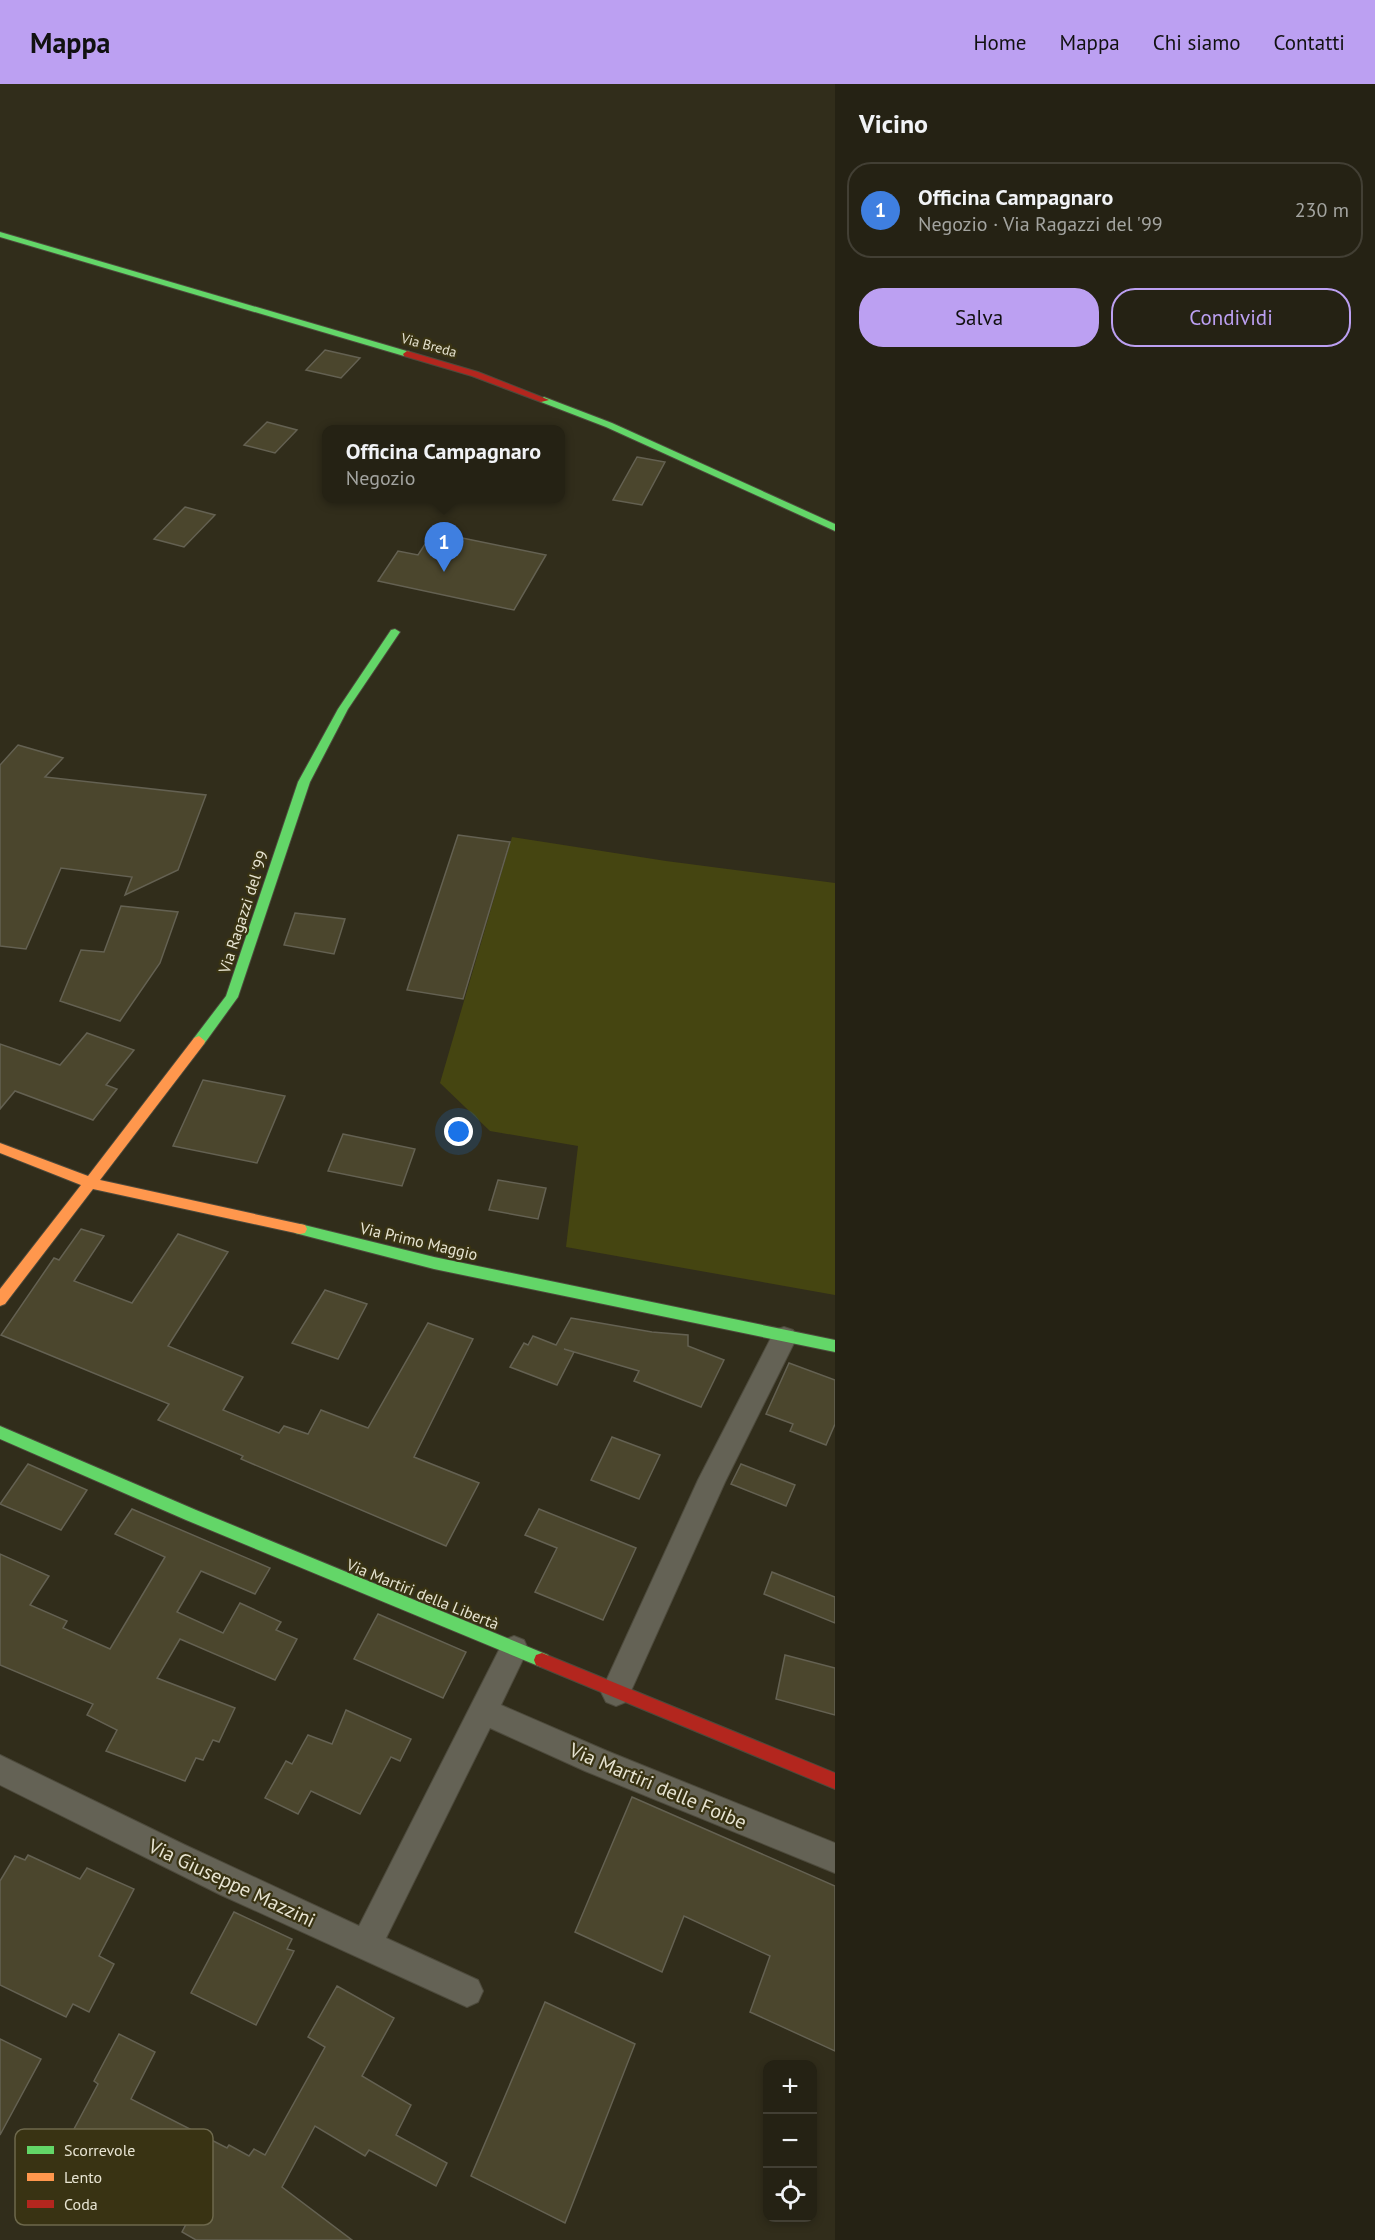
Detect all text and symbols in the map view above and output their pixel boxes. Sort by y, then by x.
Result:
text: Mappa [30,24,110,61]
text: Home [973,29,1027,56]
text: Mappa [1060,29,1120,56]
text: Chi siamo [1153,29,1241,56]
text: Contatti [1274,29,1345,56]
text: Vicino [859,107,928,140]
text: Officina Campagnaro [918,183,1113,211]
text: 1 [875,197,886,223]
text: 230 m [1295,197,1349,223]
text: Negozio · Via Ragazzi del '99 [918,211,1163,237]
button: Salva [859,288,1099,347]
button: Condividi [1111,288,1351,347]
street label: Via Breda [398,329,459,361]
popup [322,425,565,503]
text: Officina Campagnaro [346,437,541,465]
text: Negozio [346,465,415,491]
pin: 1 [424,522,464,572]
street label: Via Ragazzi del '99 [213,848,272,977]
your location [444,1117,473,1146]
street label: Via Primo Maggio [357,1218,480,1264]
street label: Via Martiri della Libertà [343,1554,502,1634]
street label: Via Martiri delle Foibe [564,1736,751,1835]
street label: Via Giuseppe Mazzini [143,1832,320,1933]
map controls [763,2060,817,2222]
button: + [763,2060,817,2114]
button: − [763,2114,817,2168]
legend [15,2129,213,2225]
text: Scorrevole [64,2140,136,2160]
text: Lento [64,2167,102,2187]
button: locate [763,2168,817,2222]
text: Coda [64,2194,98,2214]

